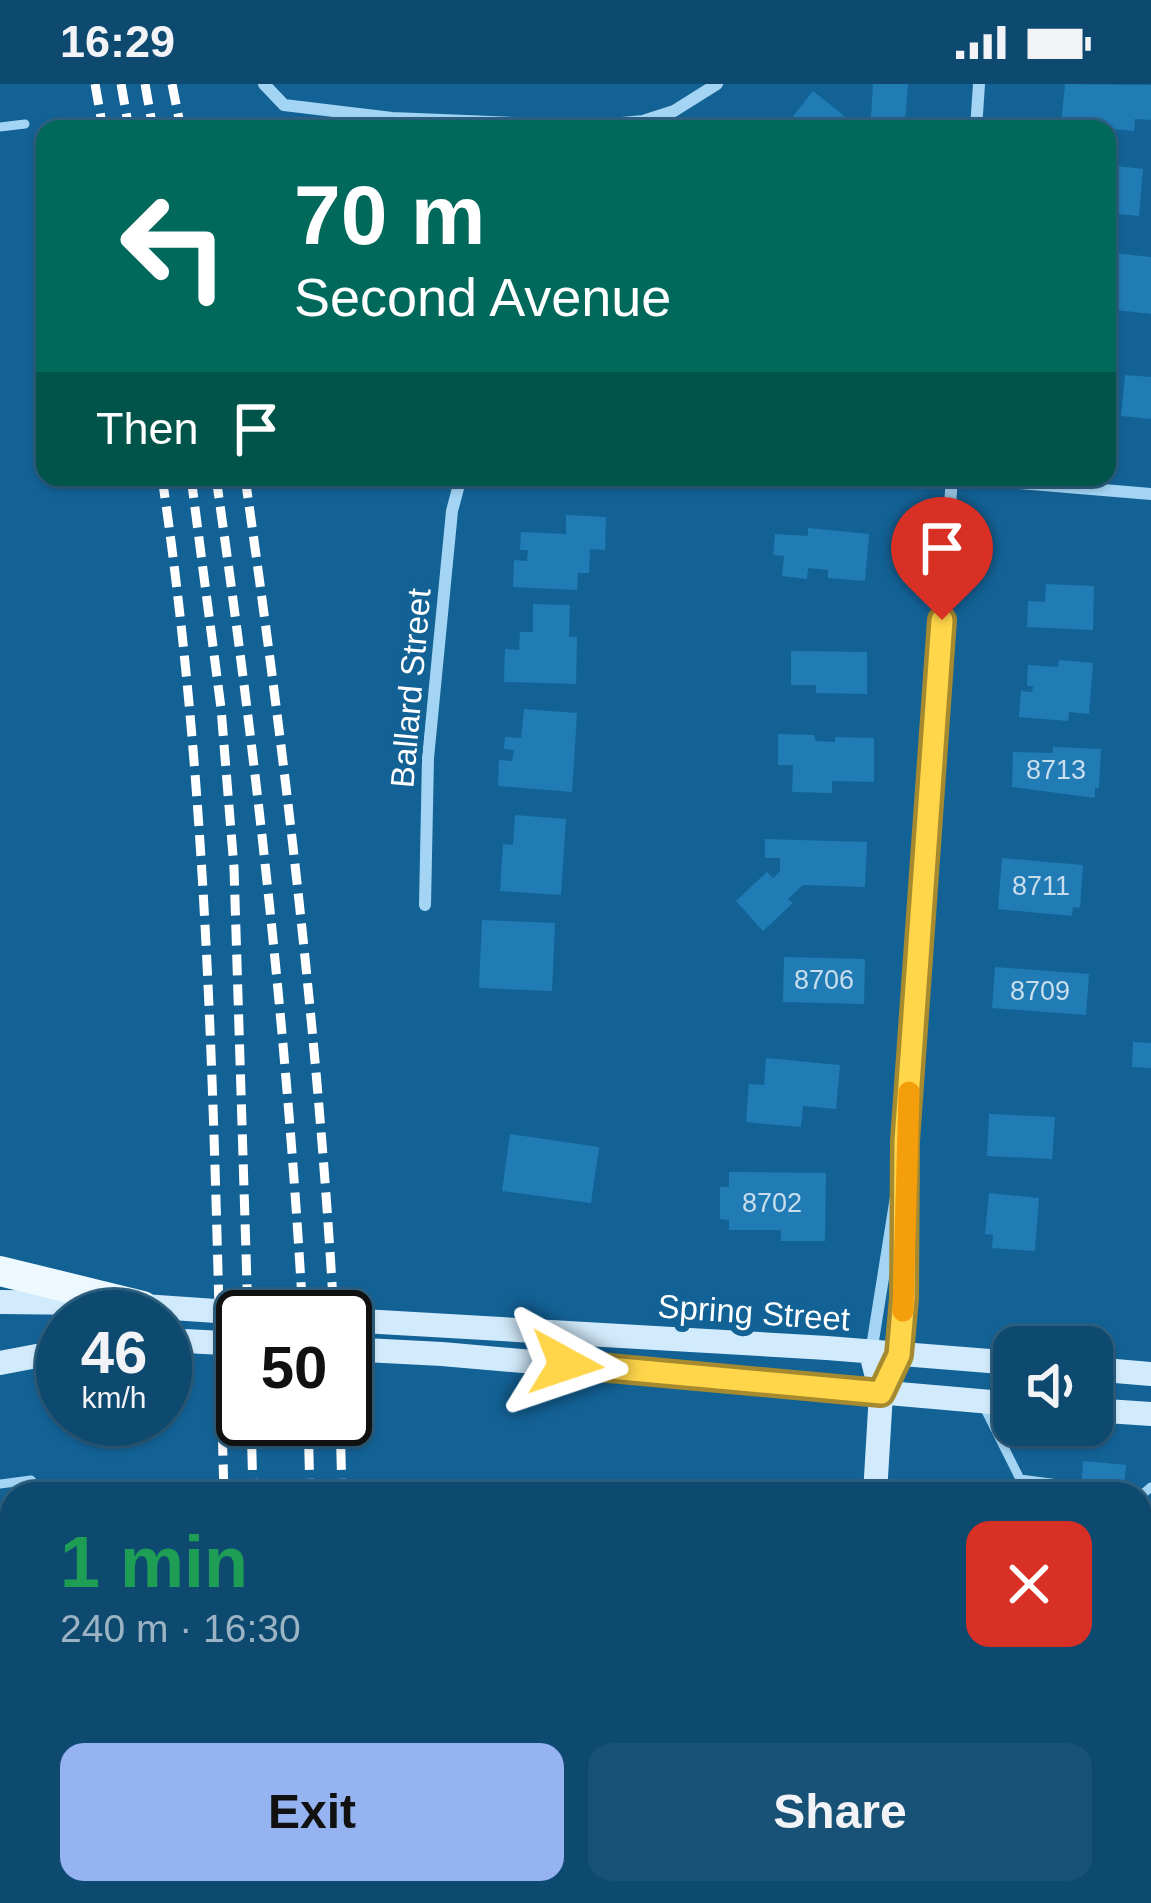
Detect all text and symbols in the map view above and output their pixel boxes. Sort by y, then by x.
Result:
text: 16:29 [60,16,175,67]
icon: left [96,168,252,324]
text: 70 m [294,168,485,262]
text: Second Avenue [294,267,671,327]
icon: arrive [223,396,289,462]
text: Then [96,403,199,454]
pin [891,497,993,620]
icon: arrive [909,515,975,581]
street label: Ballard Street [383,587,438,789]
house number: 8713 [1026,755,1086,785]
house number: 8711 [1012,871,1070,901]
house number: 8706 [794,965,854,995]
house number: 8709 [1010,976,1070,1006]
house number: 8702 [742,1188,802,1218]
street label: Spring Street [657,1287,851,1338]
speed limit sign: 50 [216,1290,372,1446]
position arrow [503,1301,629,1427]
text: 46 [81,1319,147,1386]
map controls [993,1326,1113,1446]
button: sound [993,1326,1113,1446]
text: km/h [81,1381,147,1414]
button: close [966,1521,1092,1647]
text: 1 min [60,1522,248,1602]
text: 240 m · 16:30 [60,1607,301,1650]
button: Exit [60,1743,564,1881]
button: Share [588,1743,1092,1881]

